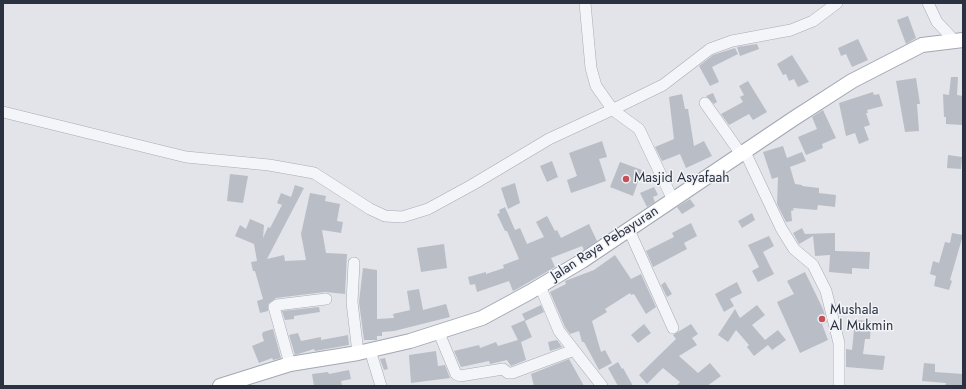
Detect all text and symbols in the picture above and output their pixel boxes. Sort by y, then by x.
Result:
place label: Masjid Asyafaah [634,171,730,187]
marker: Masjid Asyafaah [621,174,631,184]
street label: Jalan Raya Pebayuran [548,203,662,285]
place label: Mushala Al Mukmin [830,303,893,336]
marker: Mushala Al Mukmin [817,314,827,324]

